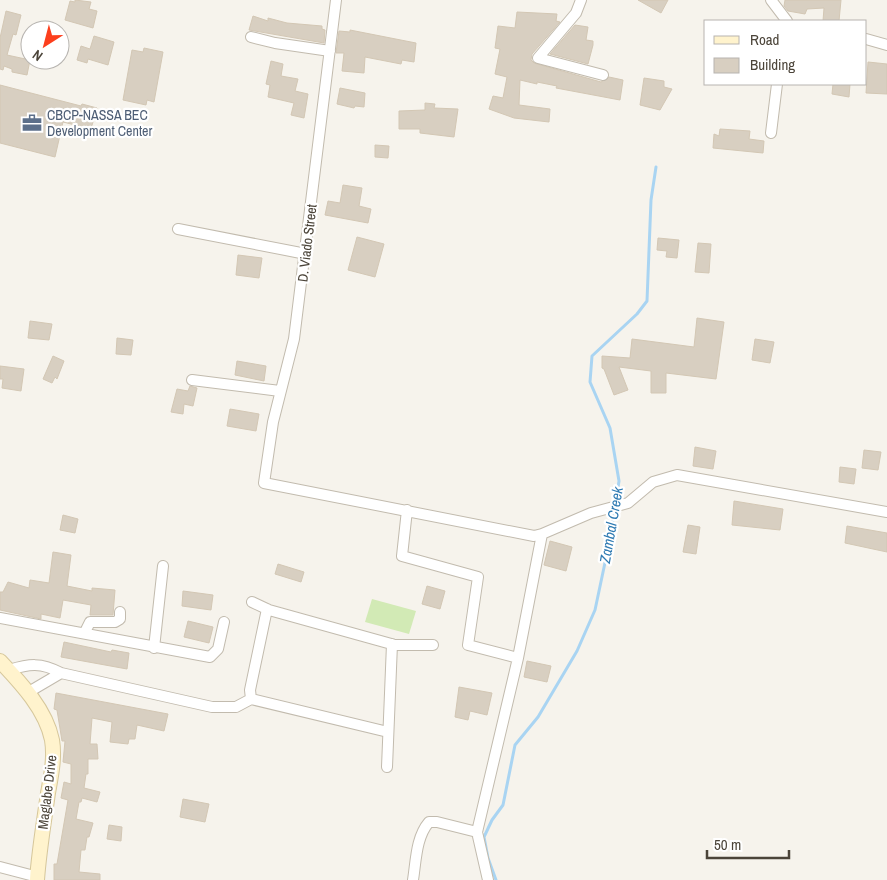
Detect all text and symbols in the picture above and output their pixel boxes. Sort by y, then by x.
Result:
north arrow [20,20,70,70]
legend [704,20,867,85]
text: Road [750,29,779,50]
text: N [29,46,46,65]
text: Building [750,54,795,75]
place label: CBCP-NASSA BEC Development Center [47,106,152,140]
office icon: CBCP-NASSA BEC Development Center [21,112,43,134]
street label: D. Viado Street [293,203,321,283]
water label: Zambal Creek [594,484,628,566]
street label: Maglabe Drive [34,754,60,830]
scale bar [707,828,790,860]
text: 50 m [714,834,741,855]

